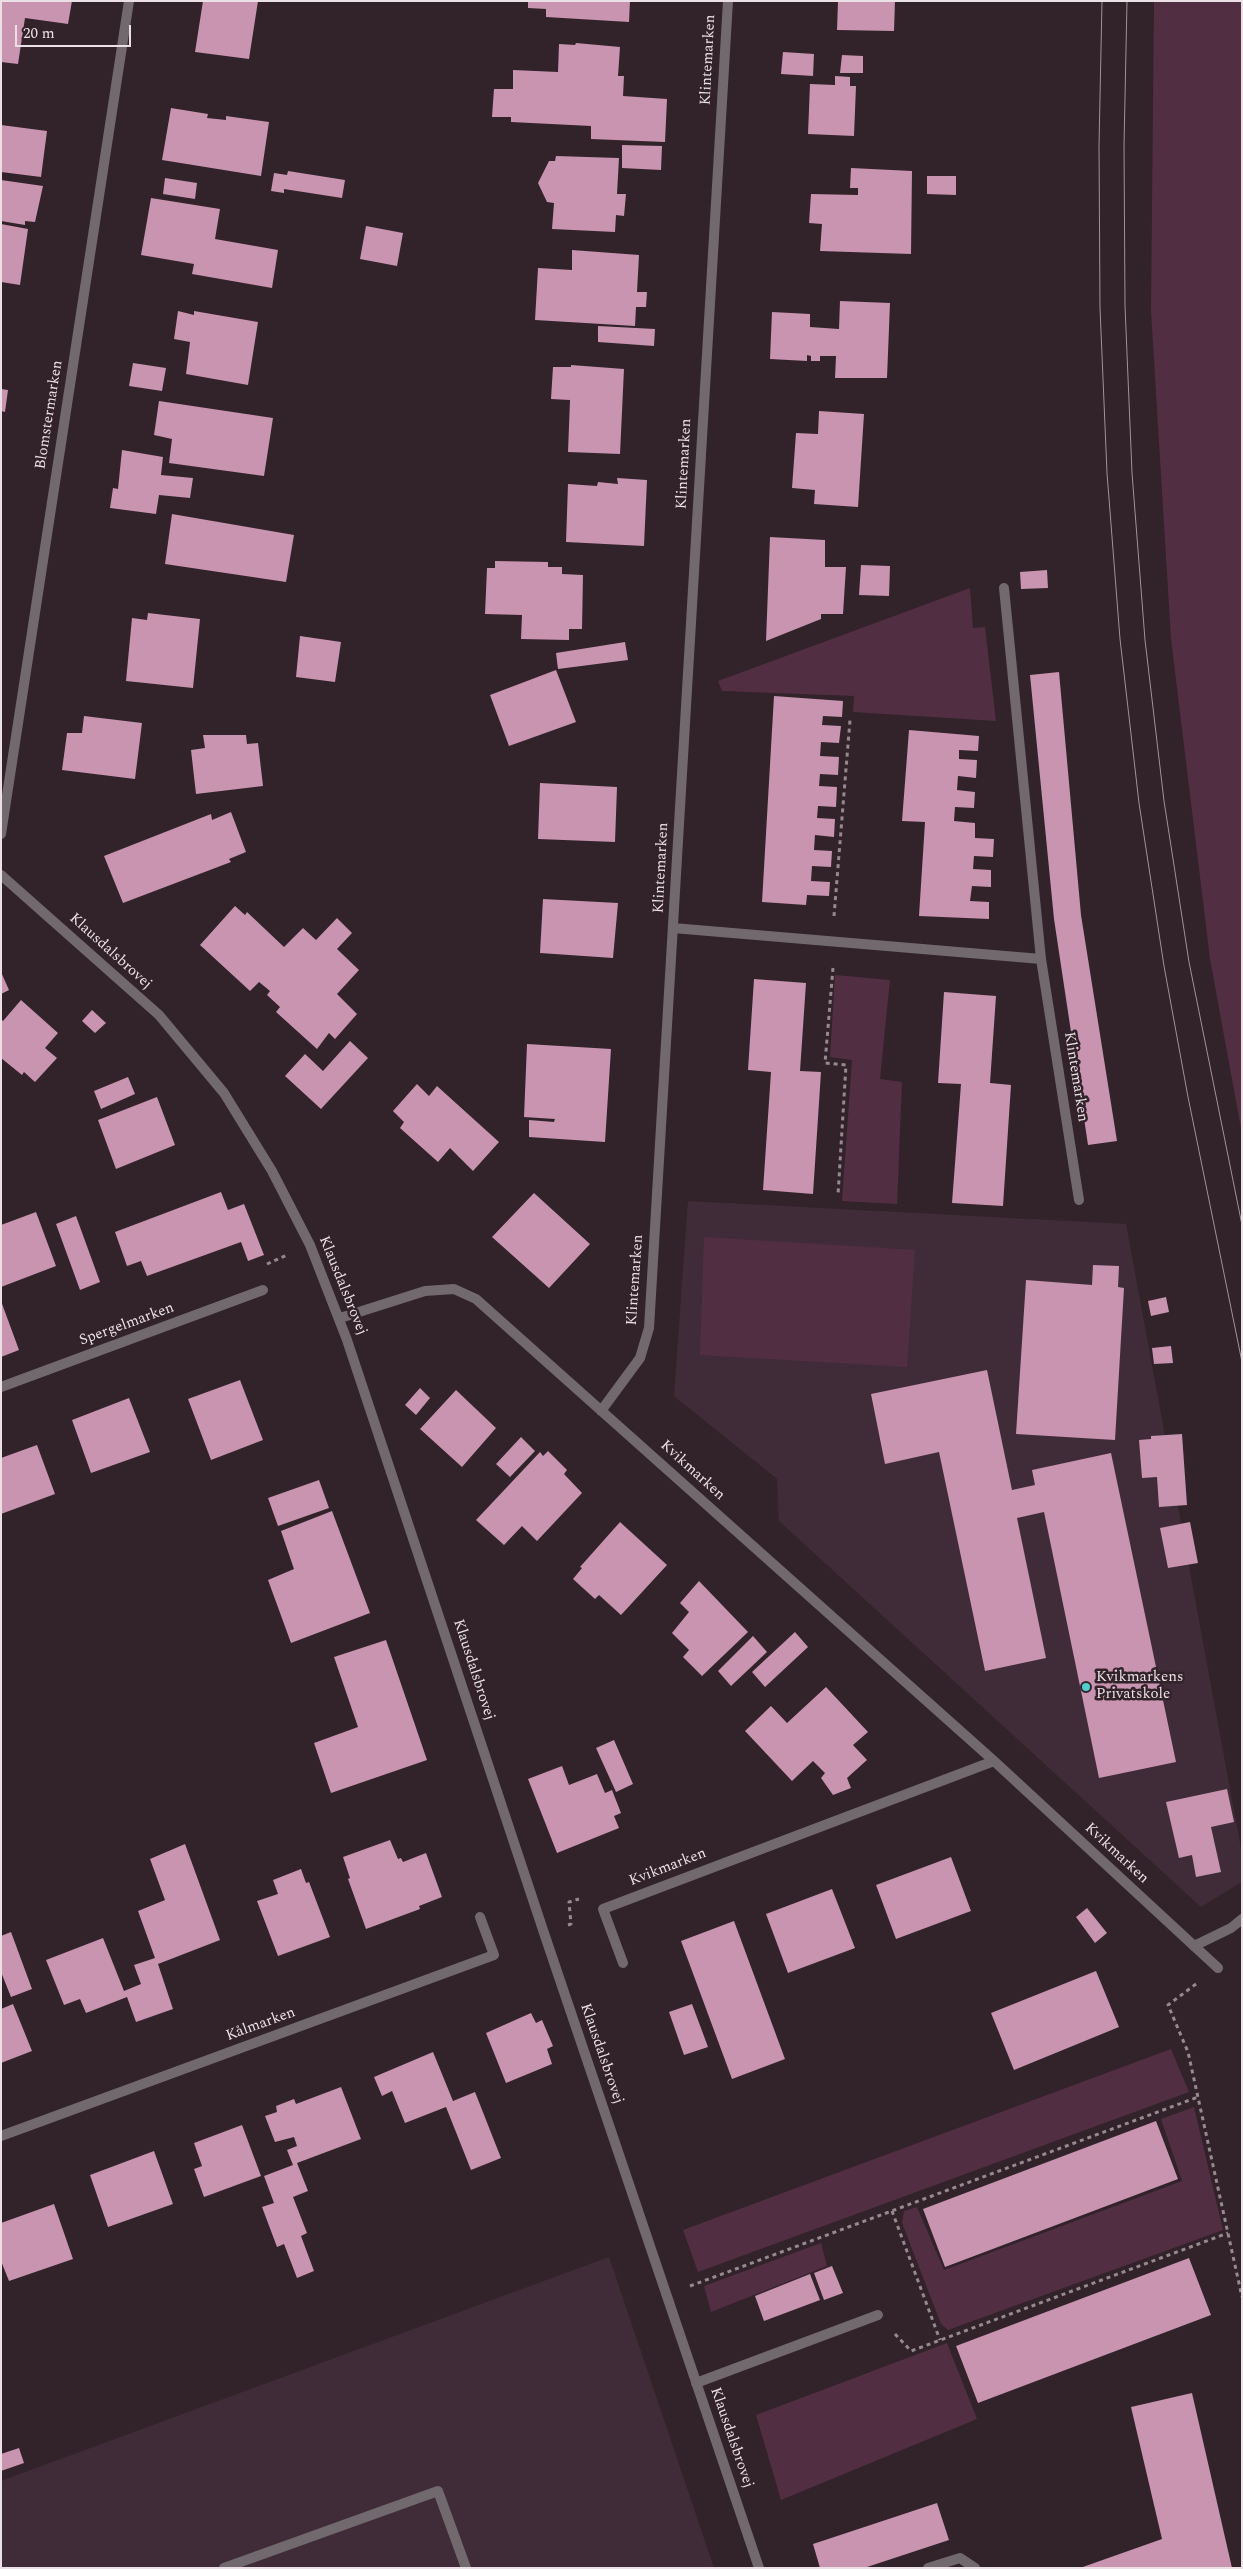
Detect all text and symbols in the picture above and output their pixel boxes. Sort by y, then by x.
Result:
street label: Klintemarken [698,14,720,106]
scale bar [18,15,134,47]
text: 20 m [23,22,55,45]
street label: Blomstermarken [32,359,68,471]
street label: Klintemarken [674,418,696,510]
street label: Klintemarken [651,822,673,914]
street label: Klausdalsbrovej [65,910,155,994]
street label: Klintemarken [1059,1031,1091,1123]
street label: Klausdalsbrovej [314,1234,370,1338]
street label: Klintemarken [624,1234,648,1326]
street label: Spergelmarken [77,1300,177,1350]
street label: Kvikmarken [656,1437,728,1505]
street label: Klausdalsbrovej [448,1617,498,1723]
place label: Kvikmarkens Privatskole [1096,1669,1183,1704]
marker: Kvikmarkens Privatskole [1080,1681,1092,1693]
street label: Kvikmarken [1080,1820,1152,1888]
street label: Kvikmarken [627,1845,709,1891]
street label: Klausdalsbrovej [575,2001,627,2107]
street label: Kålmarken [224,2004,298,2046]
street label: Klausdalsbrovej [705,2385,757,2491]

